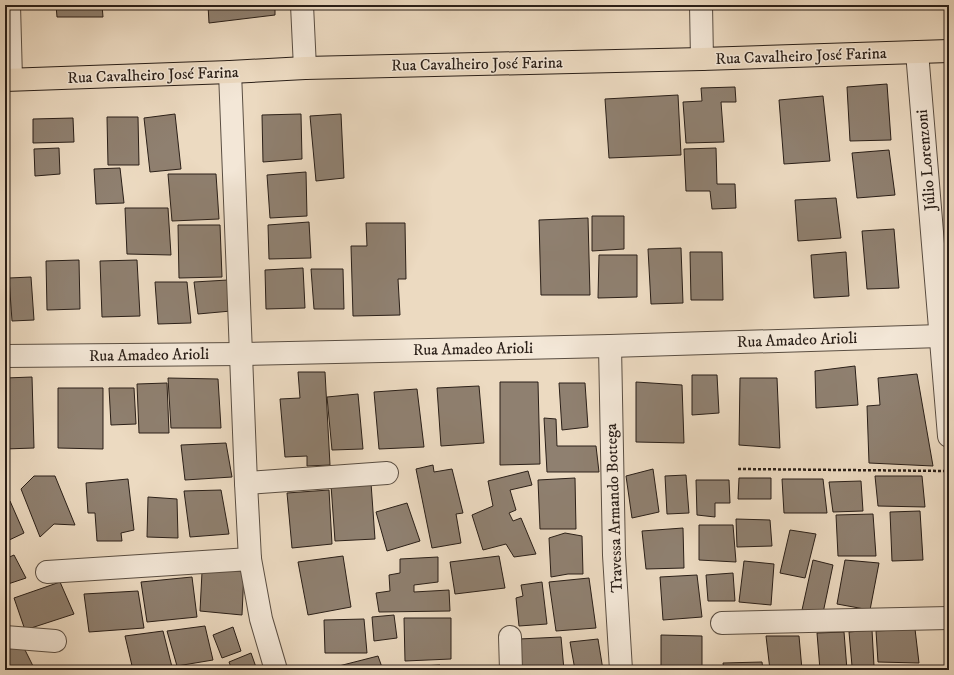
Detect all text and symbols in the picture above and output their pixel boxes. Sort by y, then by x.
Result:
street label: Rua Cavalheiro José Farina [715,43,887,69]
street label: Rua Cavalheiro José Farina [391,53,563,75]
street label: Rua Cavalheiro José Farina [67,62,239,88]
street label: Júlio Lorenzoni [912,109,941,213]
street label: Rua Amadeo Arioli [737,328,857,352]
street label: Rua Amadeo Arioli [413,338,533,360]
street label: Rua Amadeo Arioli [89,344,209,366]
street label: Travessa Armando Bottega [601,423,627,593]

